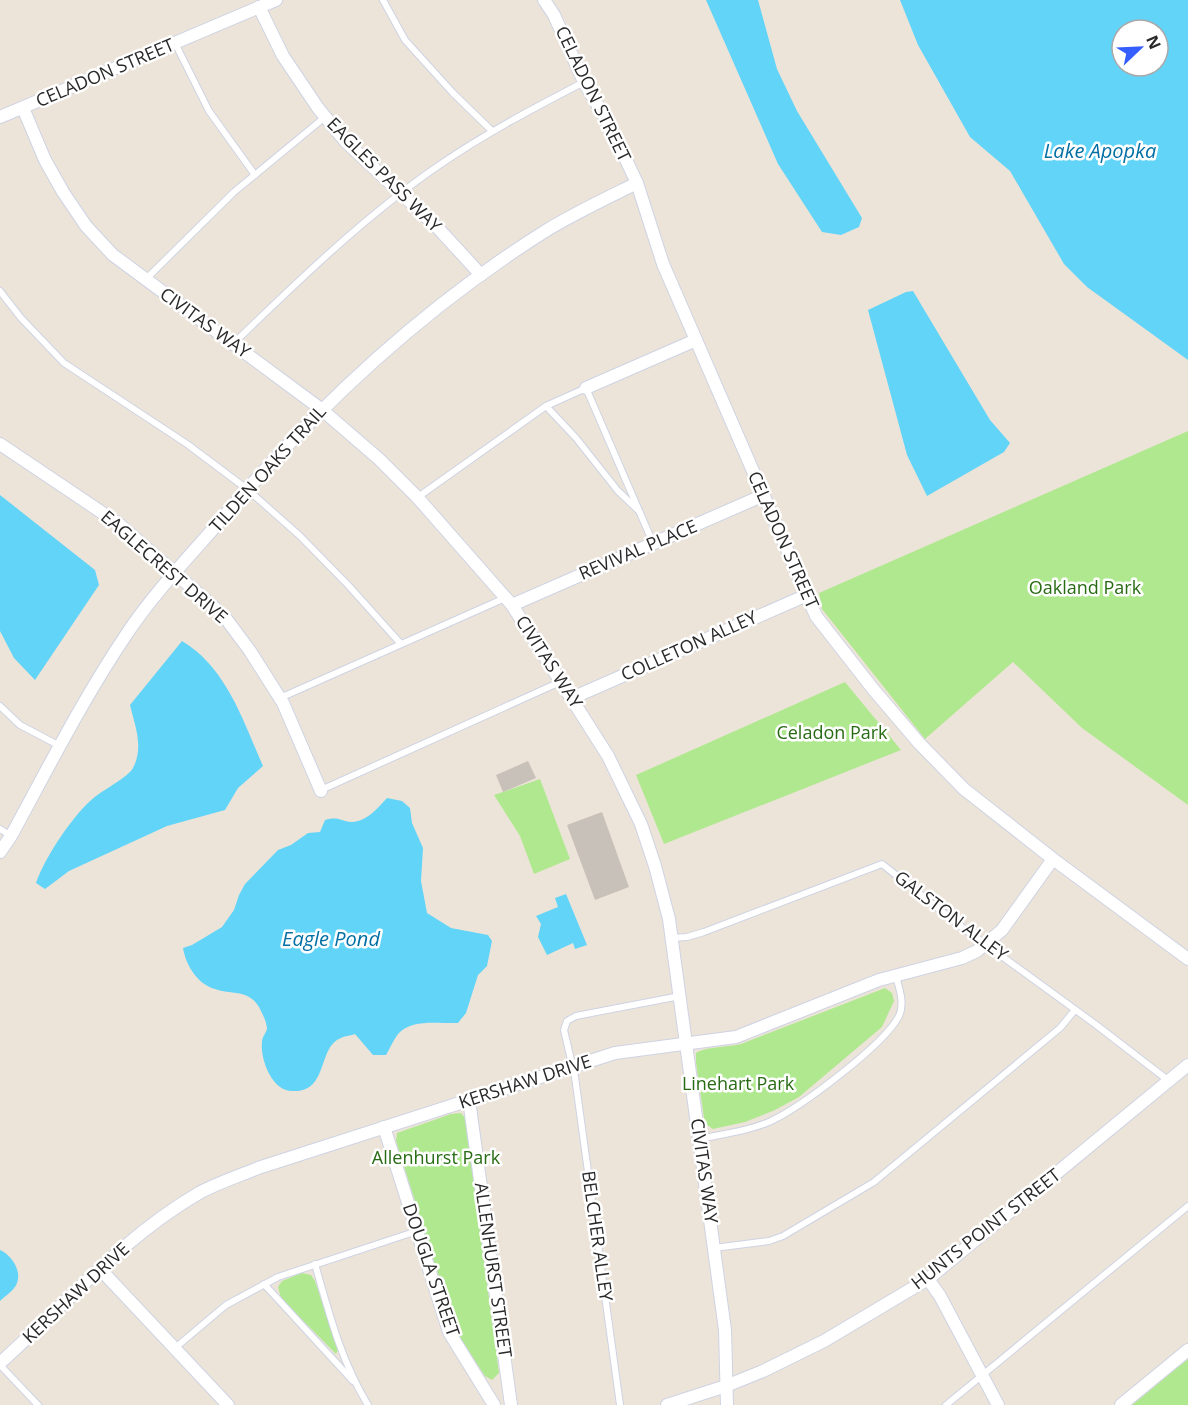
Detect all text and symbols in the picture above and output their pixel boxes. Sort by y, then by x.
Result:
north arrow [1110,18,1170,78]
street label: CELADON STREET [551,22,637,166]
street label: CELADON STREET [32,32,178,112]
text: N [1141,32,1166,52]
street label: EAGLES PASS WAY [322,112,448,238]
water label: Lake Apopka [1044,137,1156,164]
street label: CIVITAS WAY [156,281,256,364]
street label: TILDEN OAKS TRAIL [204,400,331,537]
street label: CELADON STREET [743,467,825,612]
street label: EAGLECREST DRIVE [96,504,233,628]
street label: REVIVAL PLACE [575,513,700,585]
park label: Oakland Park [1029,575,1142,599]
street label: COLLETON ALLEY [617,604,761,686]
street label: CIVITAS WAY [511,610,589,713]
park label: Celadon Park [776,720,888,744]
street label: GALSTON ALLEY [890,865,1014,966]
water label: Eagle Pond [282,925,380,952]
street label: KERSHAW DRIVE [455,1048,594,1114]
park label: Linehart Park [682,1071,795,1095]
street label: CIVITAS WAY [686,1117,724,1226]
park label: Allenhurst Park [372,1145,501,1169]
street label: HUNTS POINT STREET [906,1162,1065,1294]
street label: BELCHER ALLEY [577,1169,619,1304]
street label: ALLENHURST STREET [470,1181,518,1359]
street label: DOUGLA STREET [398,1200,466,1340]
street label: KERSHAW DRIVE [17,1236,134,1348]

